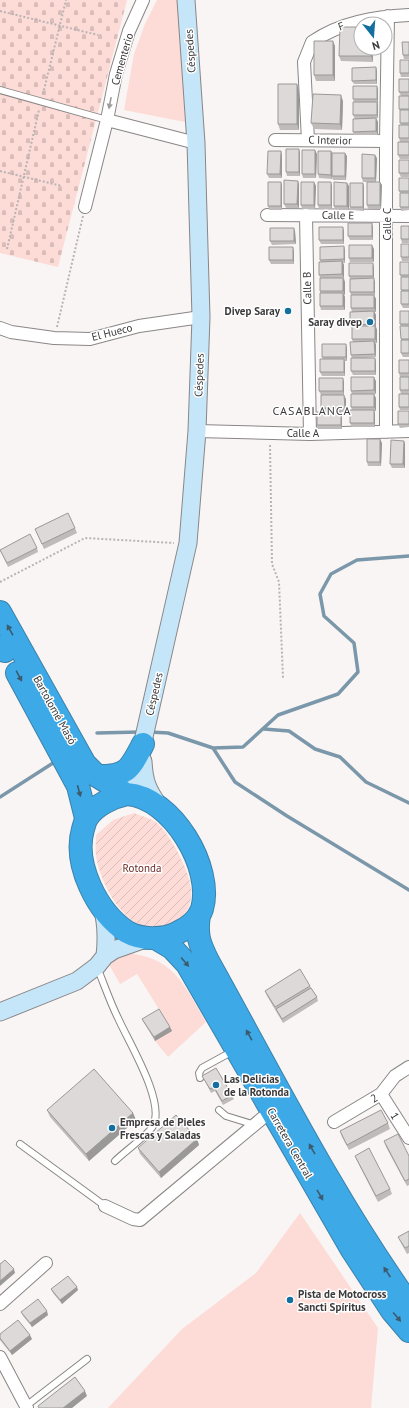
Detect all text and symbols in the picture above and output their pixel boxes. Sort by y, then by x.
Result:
north arrow [353,16,393,56]
street label: F [336,18,346,34]
street label: Céspedes [181,28,199,73]
street label: Cementerio [108,31,136,87]
text: N [370,38,381,53]
one-way arrow [107,97,113,110]
street label: C Interior [308,133,352,147]
street label: Calle E [322,208,354,222]
street label: Calle C [380,208,394,240]
street label: Calle B [300,271,314,305]
place label: Divep Saray [225,304,281,318]
marker: Divep Saray [283,306,293,316]
place label: Saray divep [308,315,362,329]
marker: Saray divep [365,317,375,327]
street label: El Hueco [90,320,134,344]
street label: Céspedes [191,353,207,397]
district label: CASABLANCA [273,403,351,418]
street label: Calle A [287,426,320,440]
one-way arrow [7,625,14,636]
one-way arrow [16,670,22,682]
street label: Céspedes [142,671,166,717]
street label: Bartolomé Masó [30,673,80,747]
one-way arrow [77,785,83,797]
park label: Rotonda [123,861,161,875]
one-way arrow [181,957,189,967]
one-way arrow [245,1029,252,1041]
place label: Las Delicias de la Rotonda [224,1072,289,1099]
marker: Las Delicias de la Rotonda [211,1080,221,1090]
street label: 2 [368,1090,380,1106]
street label: Carretera Central [264,1105,316,1182]
street label: 1 [387,1110,403,1122]
place label: Empresa de Pieles Frescas y Saladas [120,1115,206,1142]
marker: Empresa de Pieles Frescas y Saladas [107,1123,117,1133]
one-way arrow [309,1143,316,1155]
one-way arrow [317,1190,324,1201]
one-way arrow [383,1266,391,1277]
place label: Pista de Motocross Sancti Spíritus [298,1287,387,1314]
marker: Pista de Motocross Sancti Spíritus [285,1295,295,1305]
one-way arrow [393,1312,402,1323]

